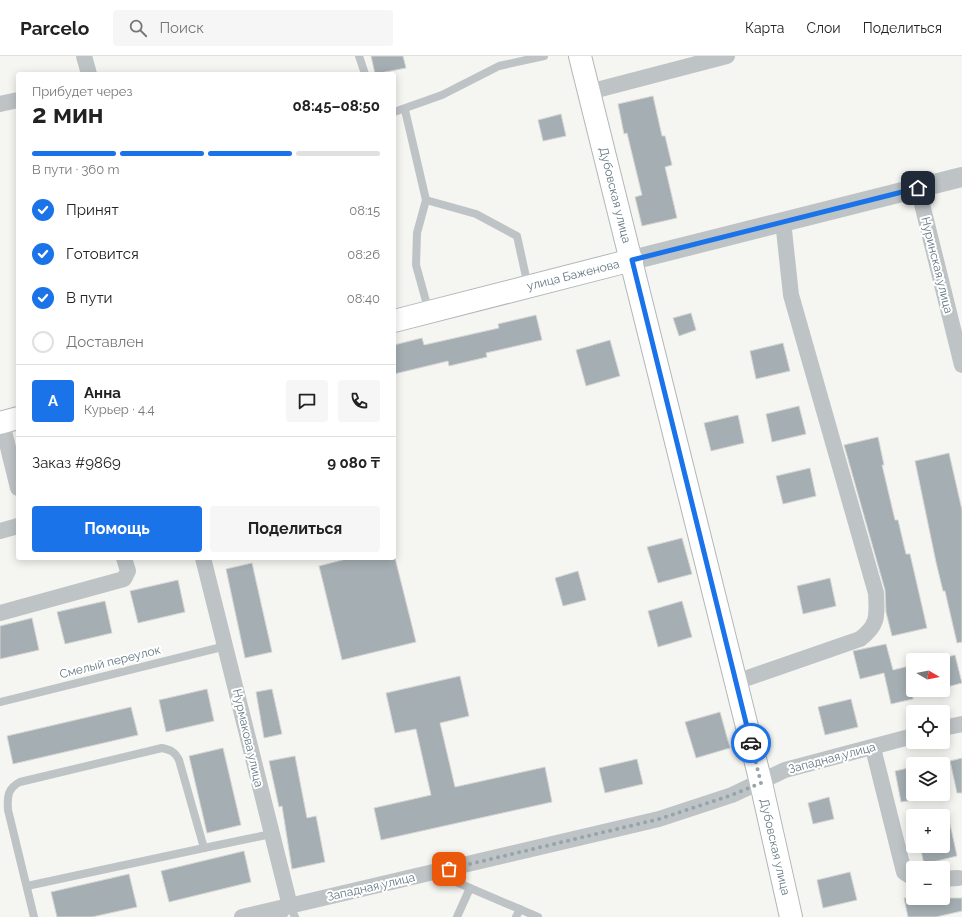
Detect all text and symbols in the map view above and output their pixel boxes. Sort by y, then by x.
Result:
search box [113,10,393,46]
text: Parcelo [20,17,89,39]
icon: search [127,17,149,39]
text: Поиск [159,19,204,37]
text: Карта [745,20,784,36]
text: Слои [806,20,841,36]
text: Поделиться [863,20,942,36]
text: Прибудет через [32,84,132,99]
text: 08:45–08:50 [293,97,380,115]
text: 2 мин [32,99,104,129]
street label: Дубовская улица [596,145,634,245]
text: В пути · 360 m [32,162,119,177]
pin [901,171,935,205]
icon: home [907,177,929,199]
icon: check [32,199,54,221]
text: Принят [66,201,119,219]
text: 08:15 [349,203,380,218]
street label: Нуринская улица [918,215,956,315]
icon: check [32,243,54,265]
text: Готовится [66,245,139,263]
text: 08:26 [347,247,380,262]
street label: улица Баженова [525,257,621,293]
icon: check [32,287,54,309]
text: В пути [66,289,113,307]
text: 08:40 [347,291,380,306]
text: Доставлен [66,333,144,351]
button: chat [286,380,328,422]
button: phone [338,380,380,422]
text: Анна [84,384,121,402]
text: А [48,392,58,410]
text: Курьер · 4.4 [84,402,155,417]
text: Заказ #9869 [32,454,121,472]
text: 9 080 ₸ [327,454,380,472]
button: Помощь [32,506,202,552]
button: Поделиться [210,506,380,552]
street label: Смелый переулок [58,643,162,681]
north arrow [906,653,950,697]
map controls [906,653,950,905]
street label: Нурмакова улица [230,688,266,788]
button: locate [906,705,950,749]
courier [731,723,771,763]
icon: car [740,732,762,754]
street label: Западная улица [787,740,877,776]
button: layers [906,757,950,801]
street label: Дубовская улица [757,797,793,897]
button: + [906,809,950,853]
pin [432,852,466,886]
icon: bag [438,858,460,880]
button: − [906,861,950,905]
street label: Западная улица [326,870,416,904]

